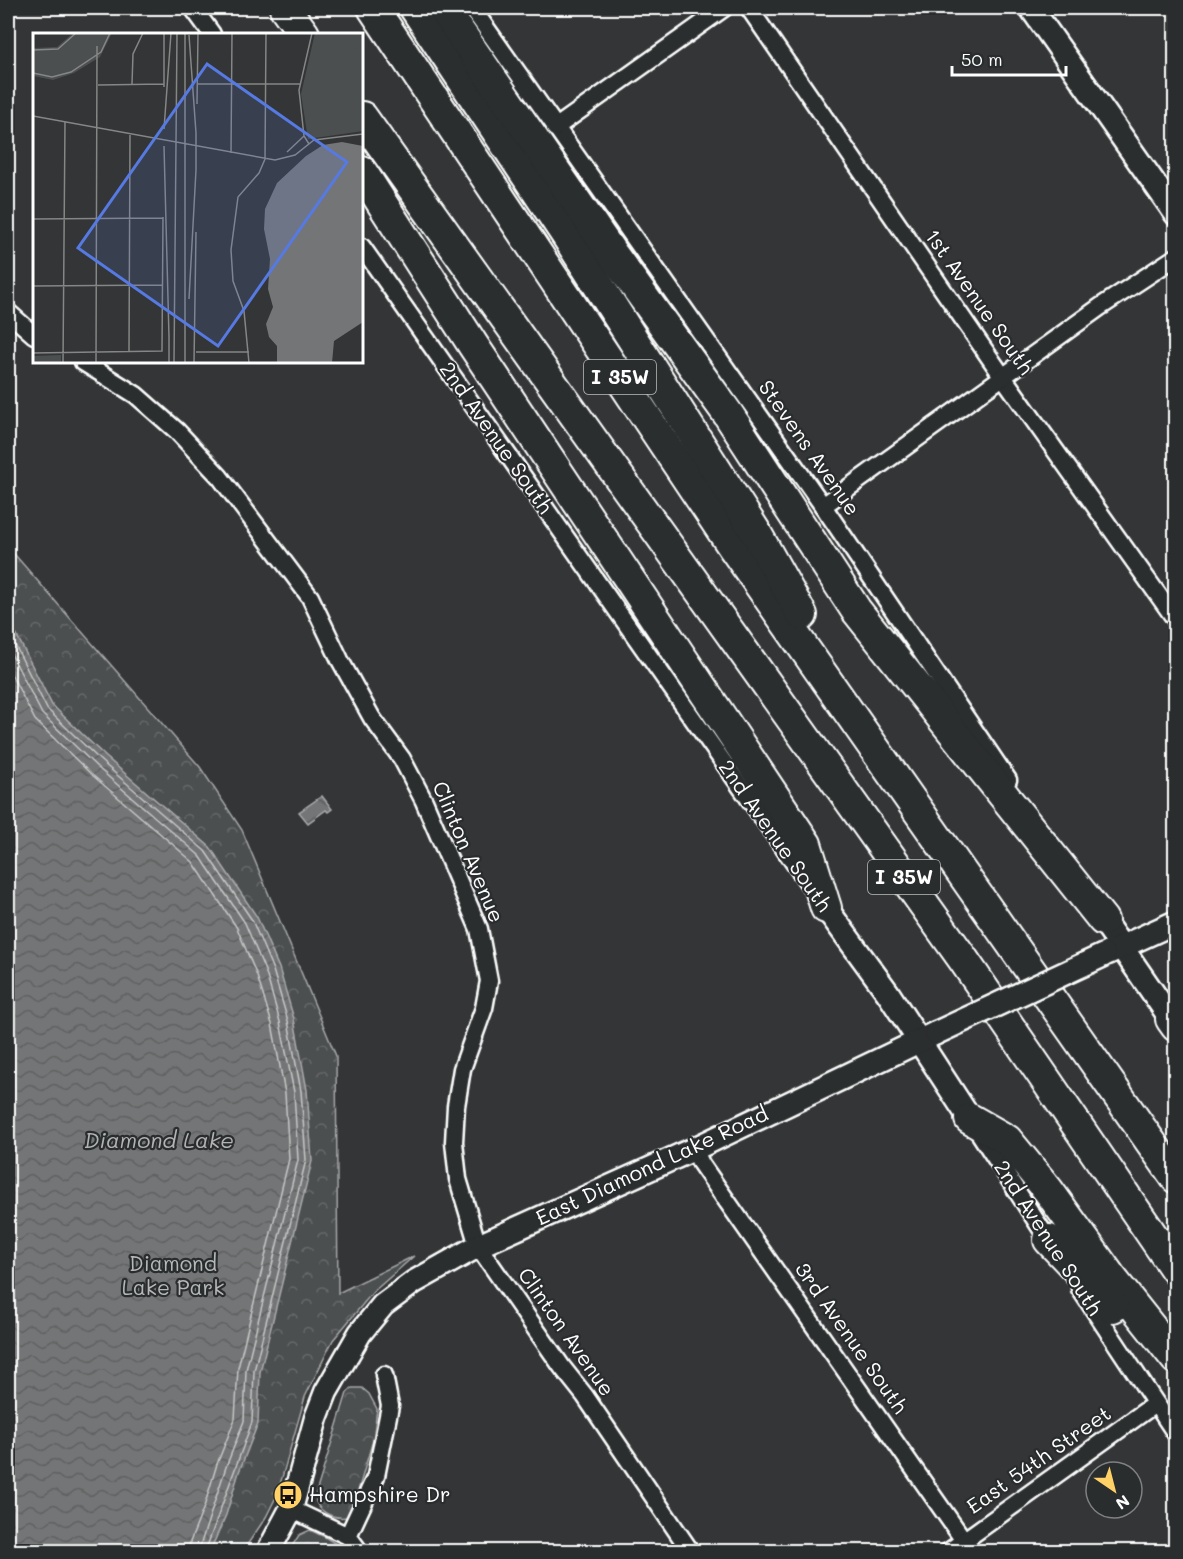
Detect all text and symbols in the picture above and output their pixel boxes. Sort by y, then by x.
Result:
inset map [33,33,363,363]
scale bar [952,39,1066,77]
text: 50 m [961,47,1003,71]
street label: 1st Avenue South [920,223,1041,379]
street label: 2nd Avenue South [435,356,560,518]
road number: I 35W [584,360,656,394]
street label: Stevens Avenue [753,374,867,520]
street label: 2nd Avenue South [714,754,839,916]
street label: Clinton Avenue [427,777,511,926]
road number: I 35W [868,860,940,894]
street label: East Diamond Lake Road [531,1099,772,1230]
water label: Diamond Lake [84,1125,234,1154]
street label: 2nd Avenue South [989,1155,1109,1320]
park label: Diamond Lake Park [122,1249,224,1300]
street label: 3rd Avenue South [790,1256,915,1418]
street label: Clinton Avenue [513,1262,622,1401]
street label: East 54th Street [961,1399,1116,1519]
north arrow [1084,1460,1144,1520]
bus stop icon: Hampshire Dr [272,1479,304,1511]
place label: Hampshire Dr [309,1480,450,1507]
text: N [1112,1491,1134,1515]

